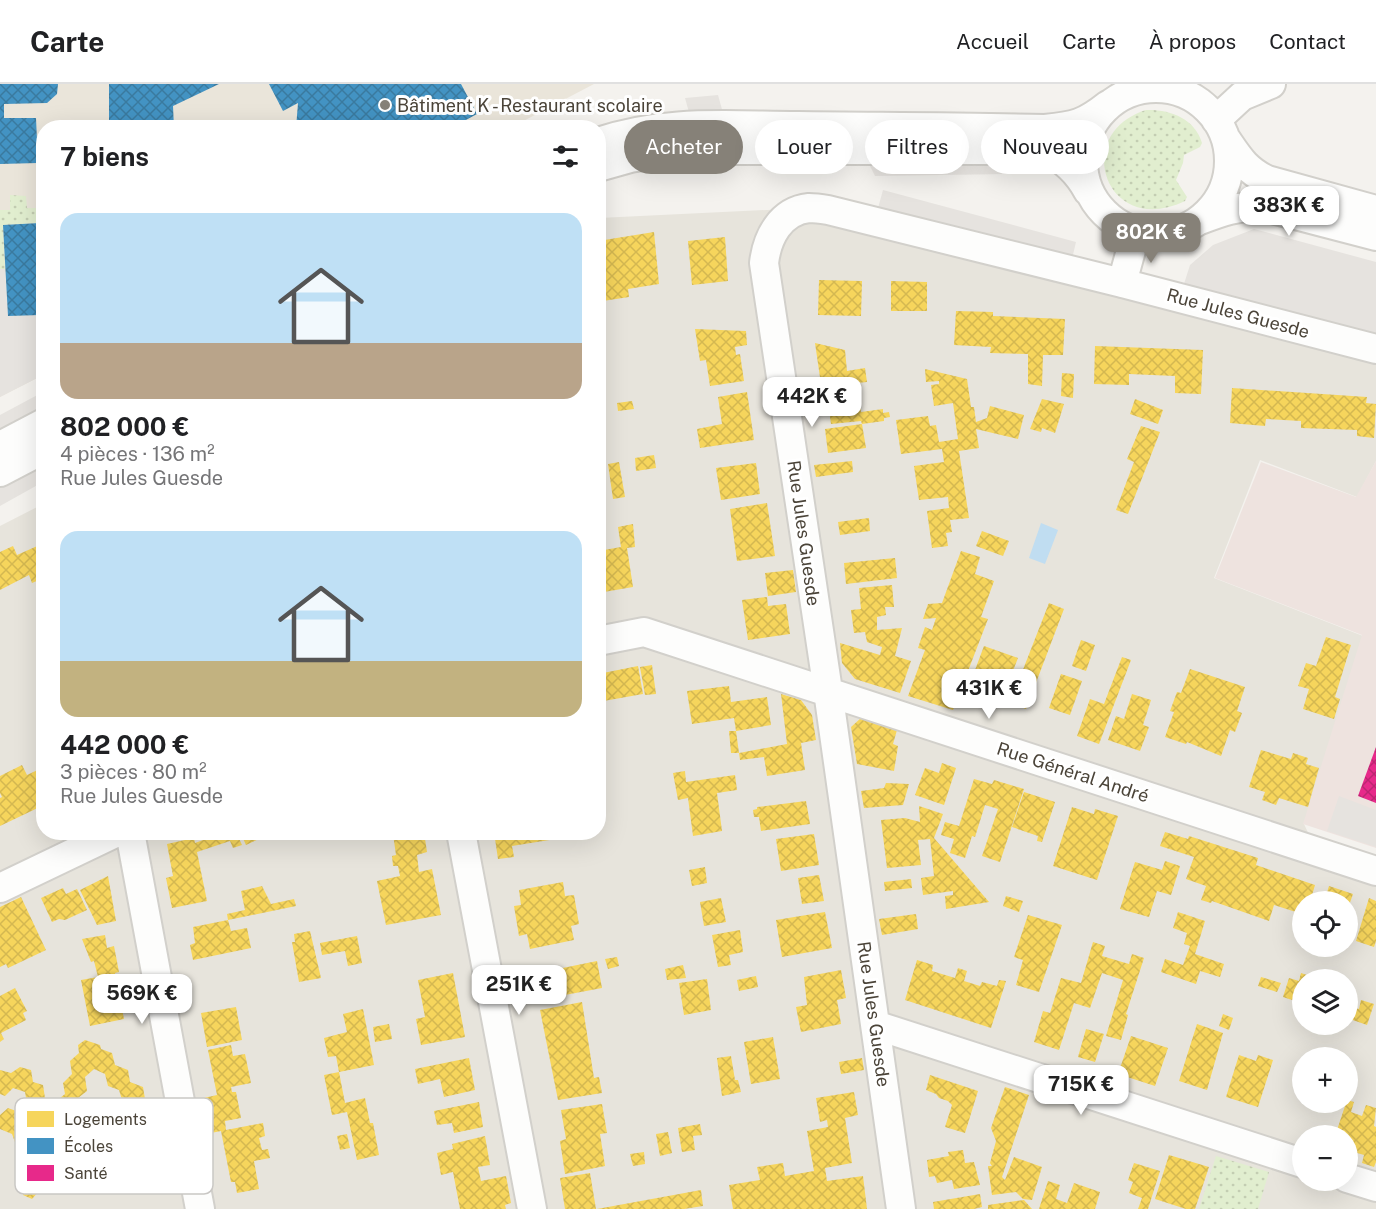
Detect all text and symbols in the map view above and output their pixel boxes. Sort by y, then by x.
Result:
text: Carte [30,25,104,58]
text: Accueil [956,29,1029,54]
text: Carte [1062,29,1116,54]
text: À propos [1149,29,1236,54]
text: Contact [1269,29,1346,54]
place label: Bâtiment K - Restaurant scolaire [397,95,663,116]
marker: Bâtiment K - Restaurant scolaire [378,98,392,112]
chip: Acheter [624,120,743,174]
chip: Louer [755,120,853,174]
chip: Filtres [865,120,969,174]
chip: Nouveau [981,120,1109,174]
icon: filters [549,140,582,173]
text: 7 biens [60,141,149,172]
pin: 383K € [1240,186,1338,237]
text: 383K € [1253,193,1325,217]
pin: 802K € [1102,213,1200,264]
text: 802K € [1116,220,1186,244]
icon: home [267,252,375,360]
street label: Rue Jules Guesde [1164,284,1312,342]
pin: 442K € [763,377,861,428]
text: 442K € [777,384,847,408]
text: 802 000 € [60,411,189,442]
text: 4 pièces · 136 m² [60,442,214,466]
street label: Rue Jules Guesde [783,459,825,607]
text: Rue Jules Guesde [60,466,223,490]
icon: home [267,570,375,678]
pin: 431K € [940,669,1038,720]
text: 431K € [956,676,1022,700]
text: 442 000 € [60,729,189,760]
street label: Rue Général André [994,738,1152,806]
text: 3 pièces · 80 m² [60,760,207,784]
text: Rue Jules Guesde [60,784,223,808]
map controls [1292,891,1358,1191]
button: locate [1292,891,1358,957]
street label: Rue Jules Guesde [853,940,895,1088]
pin: 251K € [470,965,568,1016]
button: layers [1292,969,1358,1035]
text: 251K € [486,972,552,996]
pin: 569K € [93,974,191,1025]
text: 569K € [106,981,178,1005]
button: + [1292,1047,1358,1113]
pin: 715K € [1032,1065,1130,1116]
text: 715K € [1048,1072,1114,1096]
legend [15,1098,213,1194]
text: Logements [64,1110,147,1129]
button: − [1292,1125,1358,1191]
text: Écoles [64,1136,113,1156]
text: Santé [64,1164,107,1183]

